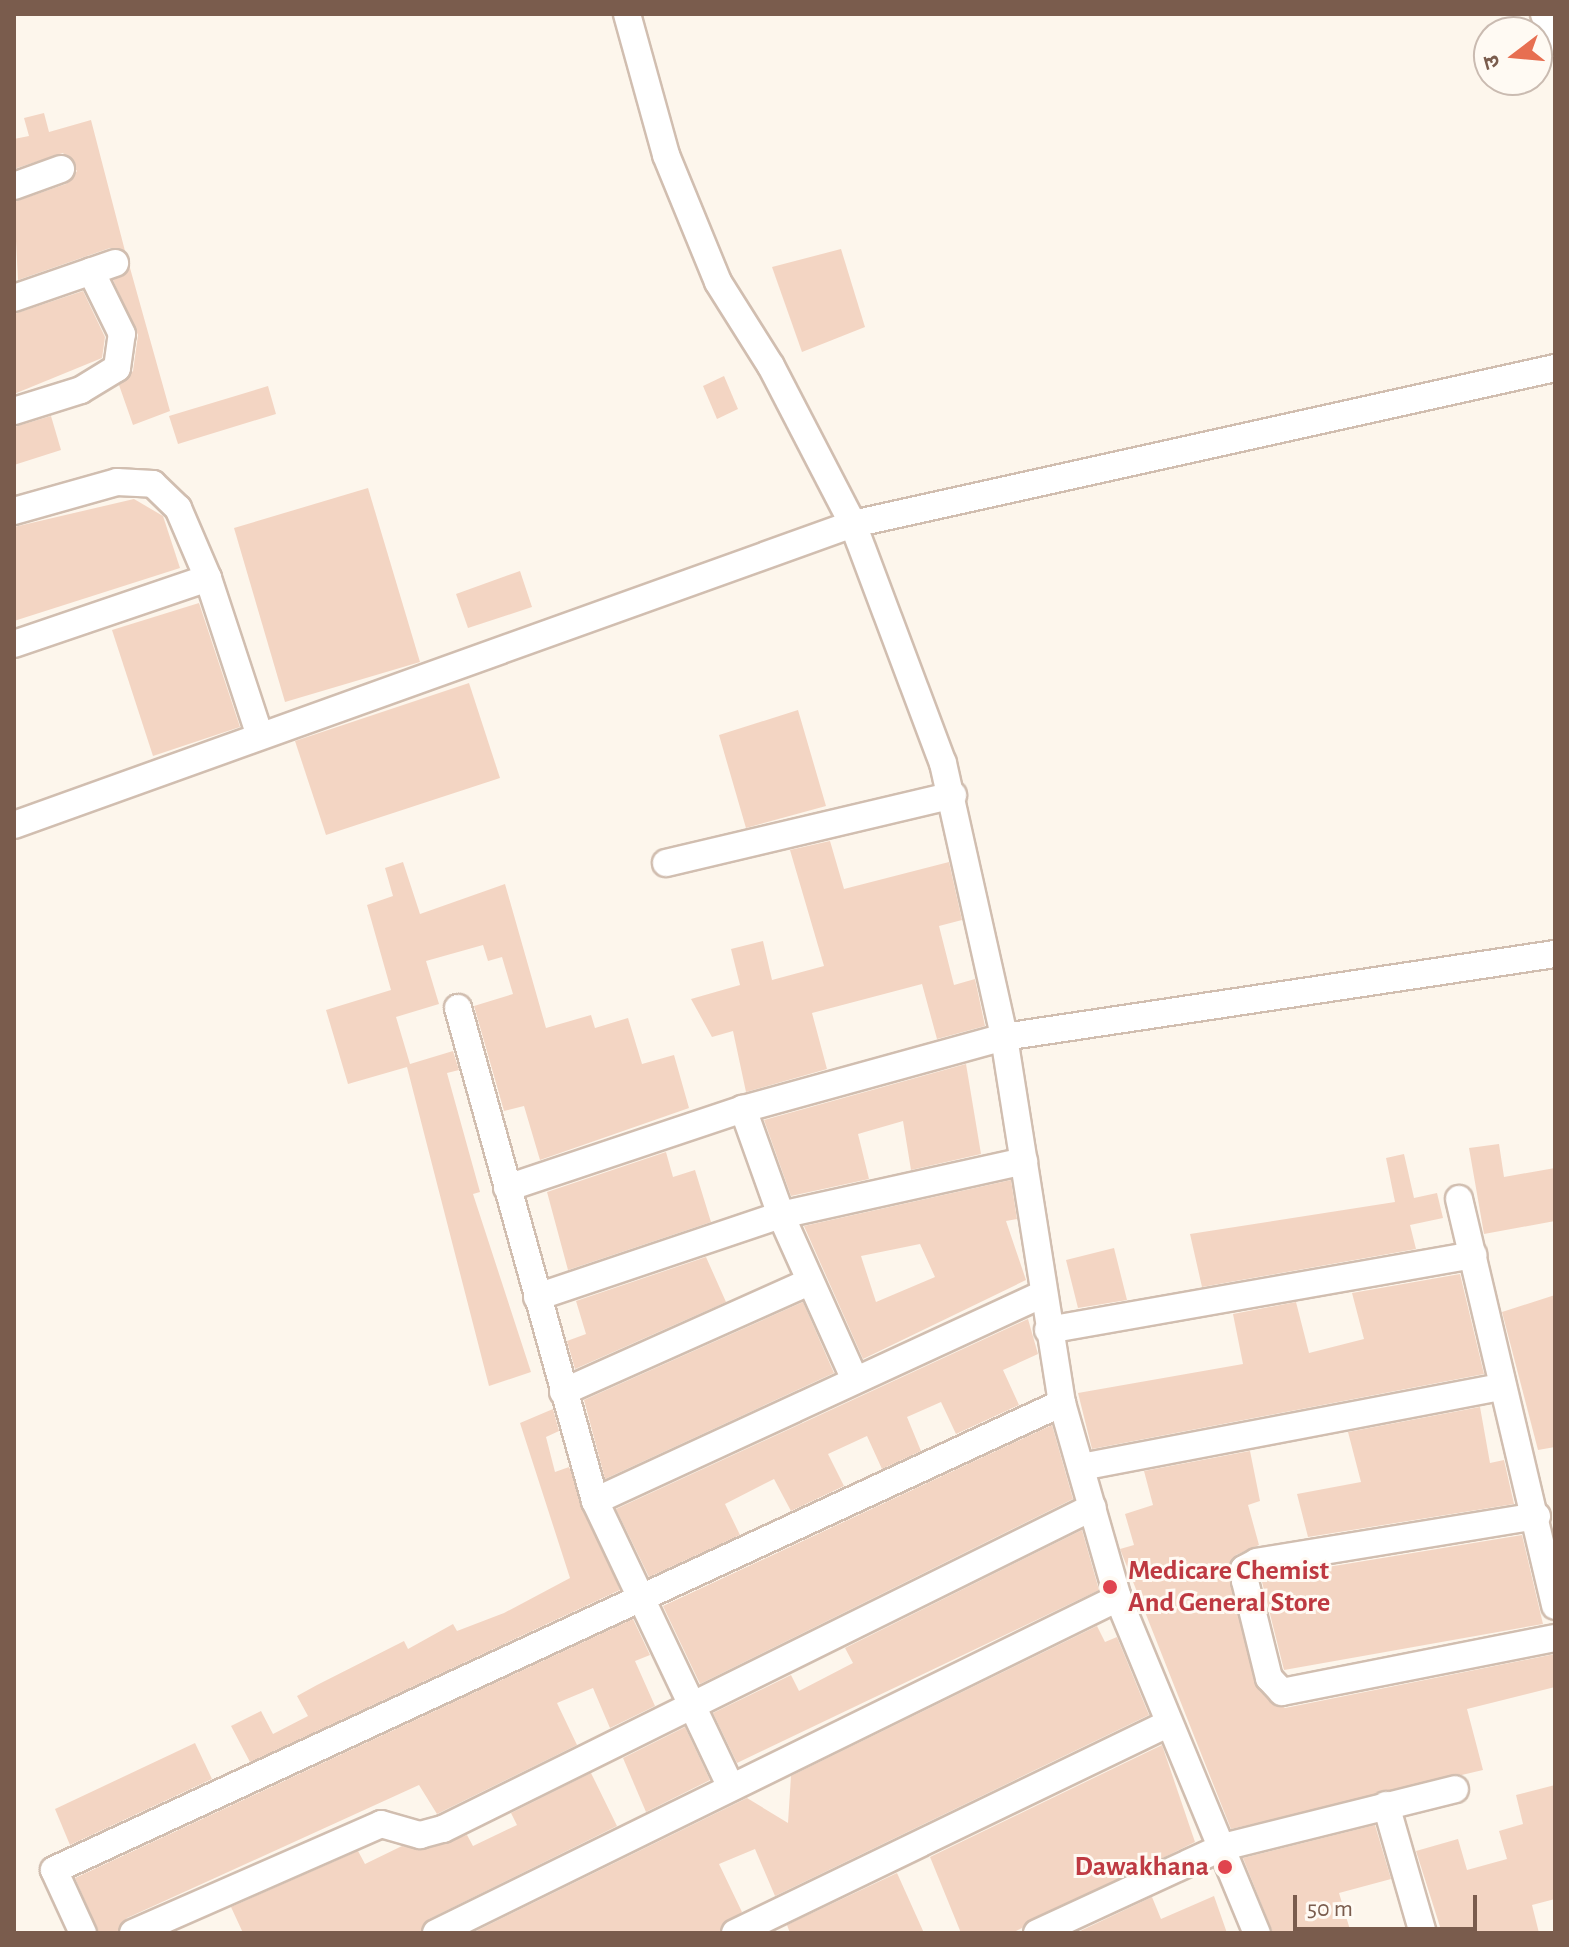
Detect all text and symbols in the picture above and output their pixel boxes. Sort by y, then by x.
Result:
north arrow [1473,16,1553,96]
text: उ [1480,53,1504,71]
place label: Medicare Chemist And General Store [1128,1554,1330,1620]
marker: Medicare Chemist And General Store [1099,1576,1121,1598]
place label: Dawakhana [1074,1850,1209,1884]
marker: Dawakhana [1216,1858,1234,1876]
scale bar [1297,1879,1481,1929]
text: 50 m [1307,1897,1353,1921]

